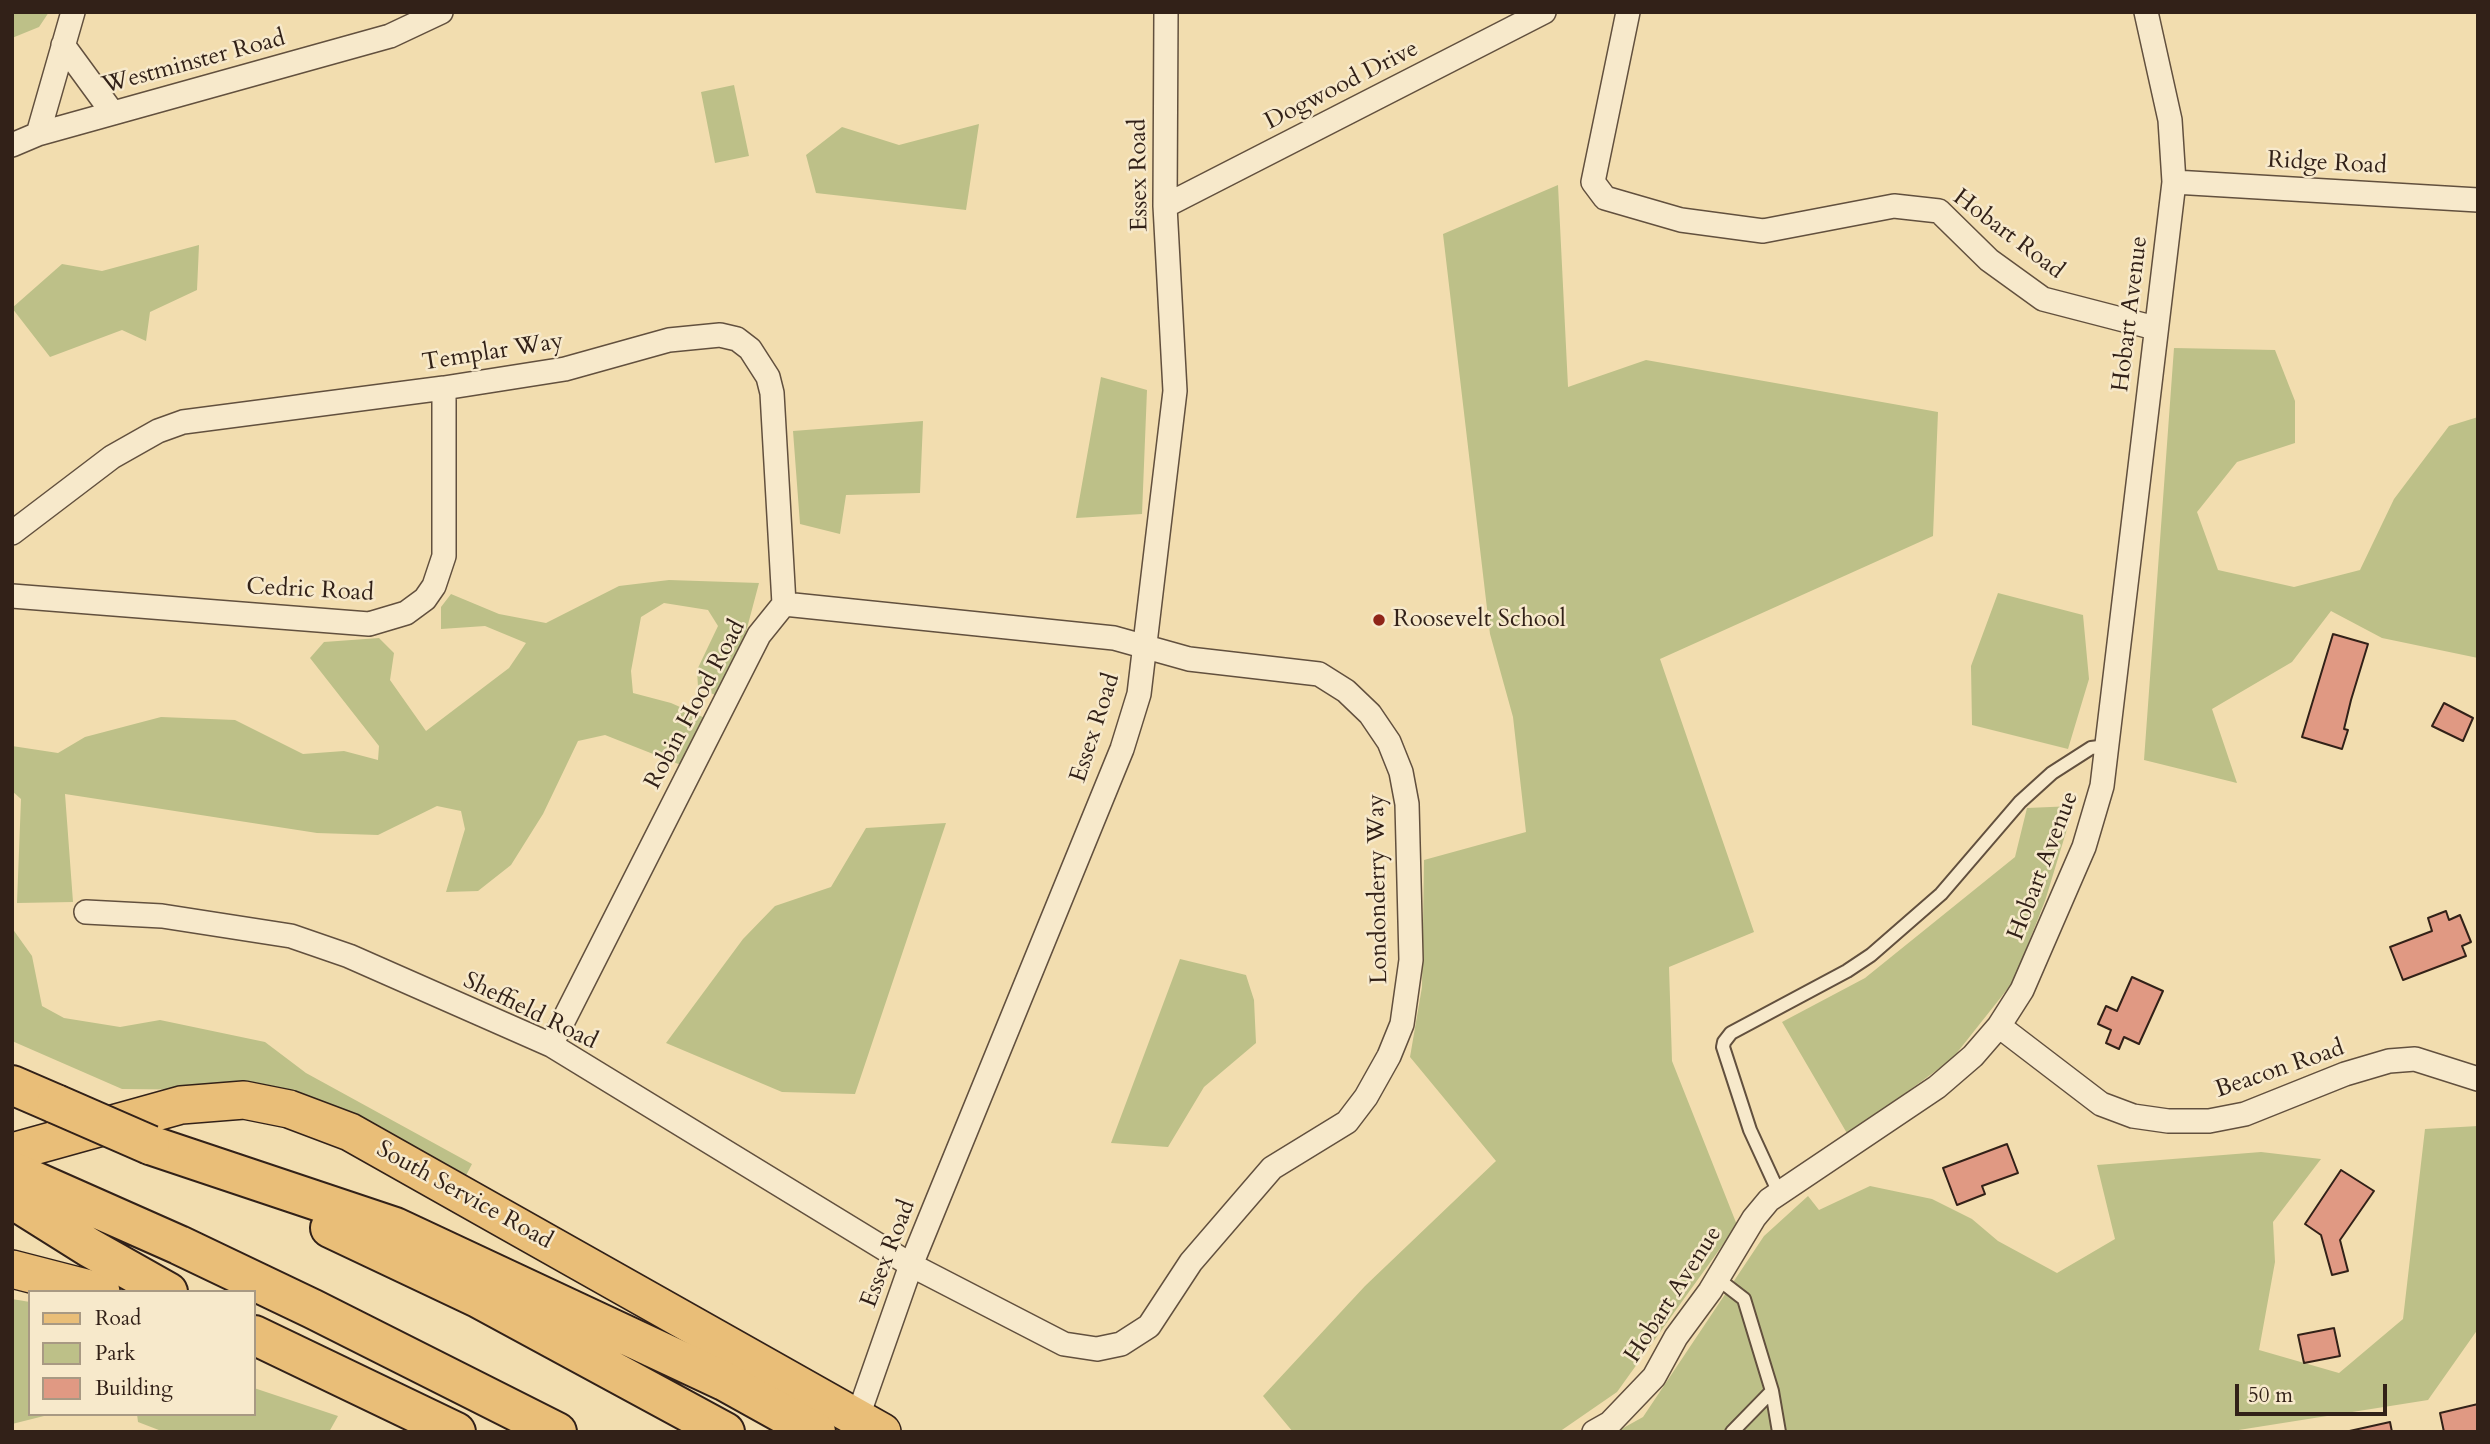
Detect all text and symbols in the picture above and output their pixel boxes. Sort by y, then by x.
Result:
street label: Westminster Road [99,25,289,101]
street label: Dogwood Drive [1260,35,1424,137]
street label: Essex Road [1125,118,1155,232]
street label: Ridge Road [2266,146,2388,182]
street label: Hobart Road [1947,184,2069,286]
street label: Hobart Avenue [2107,234,2155,394]
street label: Templar Way [420,328,566,378]
street label: Cedric Road [246,573,374,609]
place label: Roosevelt School [1393,606,1566,634]
marker: Roosevelt School [1371,612,1387,628]
street label: Robin Hood Road [639,616,753,794]
street label: Essex Road [1065,670,1127,786]
street label: Hobart Avenue [2002,788,2086,944]
street label: Londonderry Way [1363,794,1395,984]
street label: Sheffield Road [458,967,602,1057]
street label: Beacon Road [2212,1035,2348,1105]
street label: South Service Road [371,1136,557,1256]
street label: Essex Road [855,1196,923,1312]
street label: Hobart Avenue [1619,1221,1729,1369]
legend [28,1290,256,1416]
text: Road [95,1304,141,1333]
text: Park [95,1339,135,1368]
scale bar [2238,1370,2390,1414]
text: Building [95,1374,173,1403]
text: 50 m [2248,1381,2293,1410]

